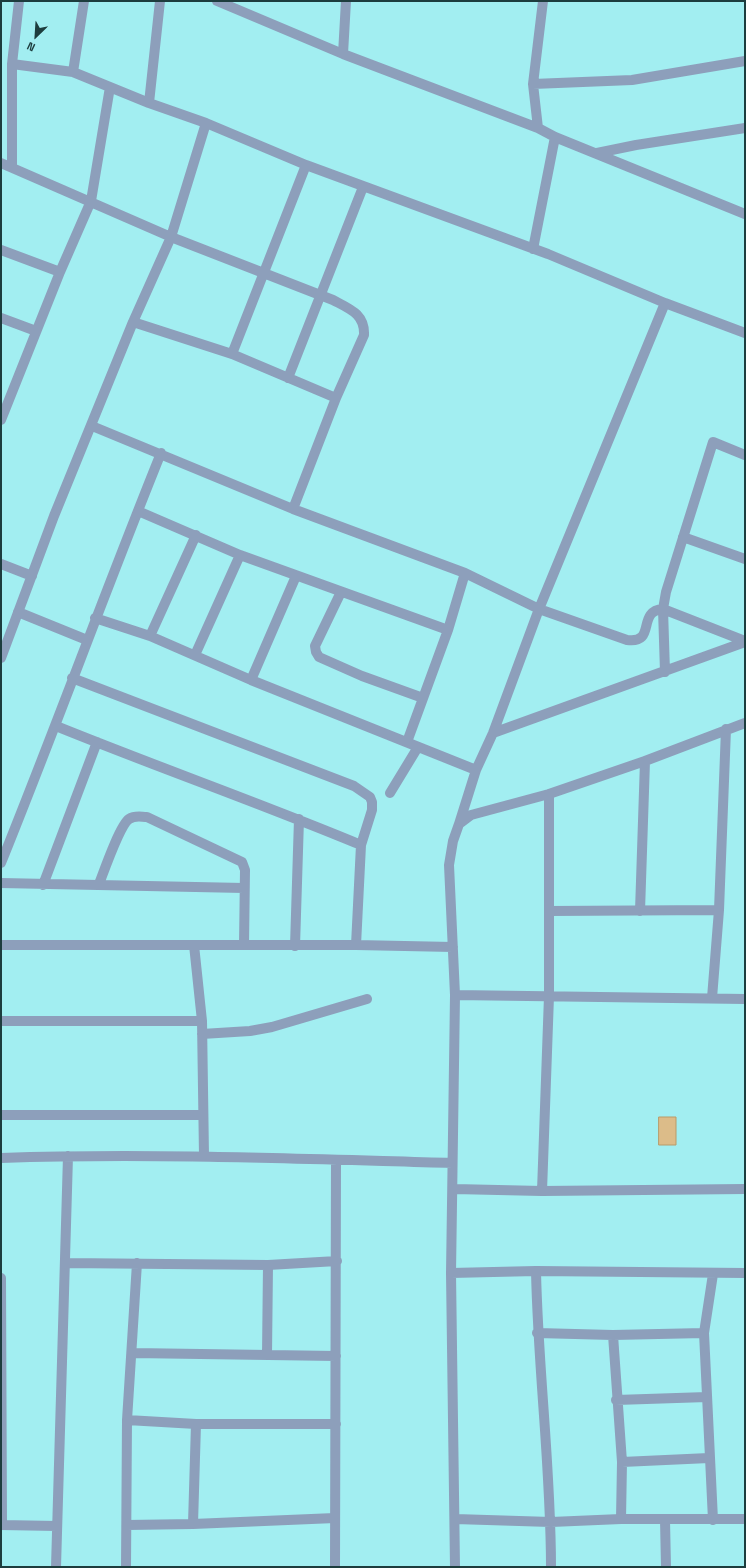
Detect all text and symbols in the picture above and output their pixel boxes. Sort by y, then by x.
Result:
north arrow [16,16,56,56]
text: N [25,39,37,55]

